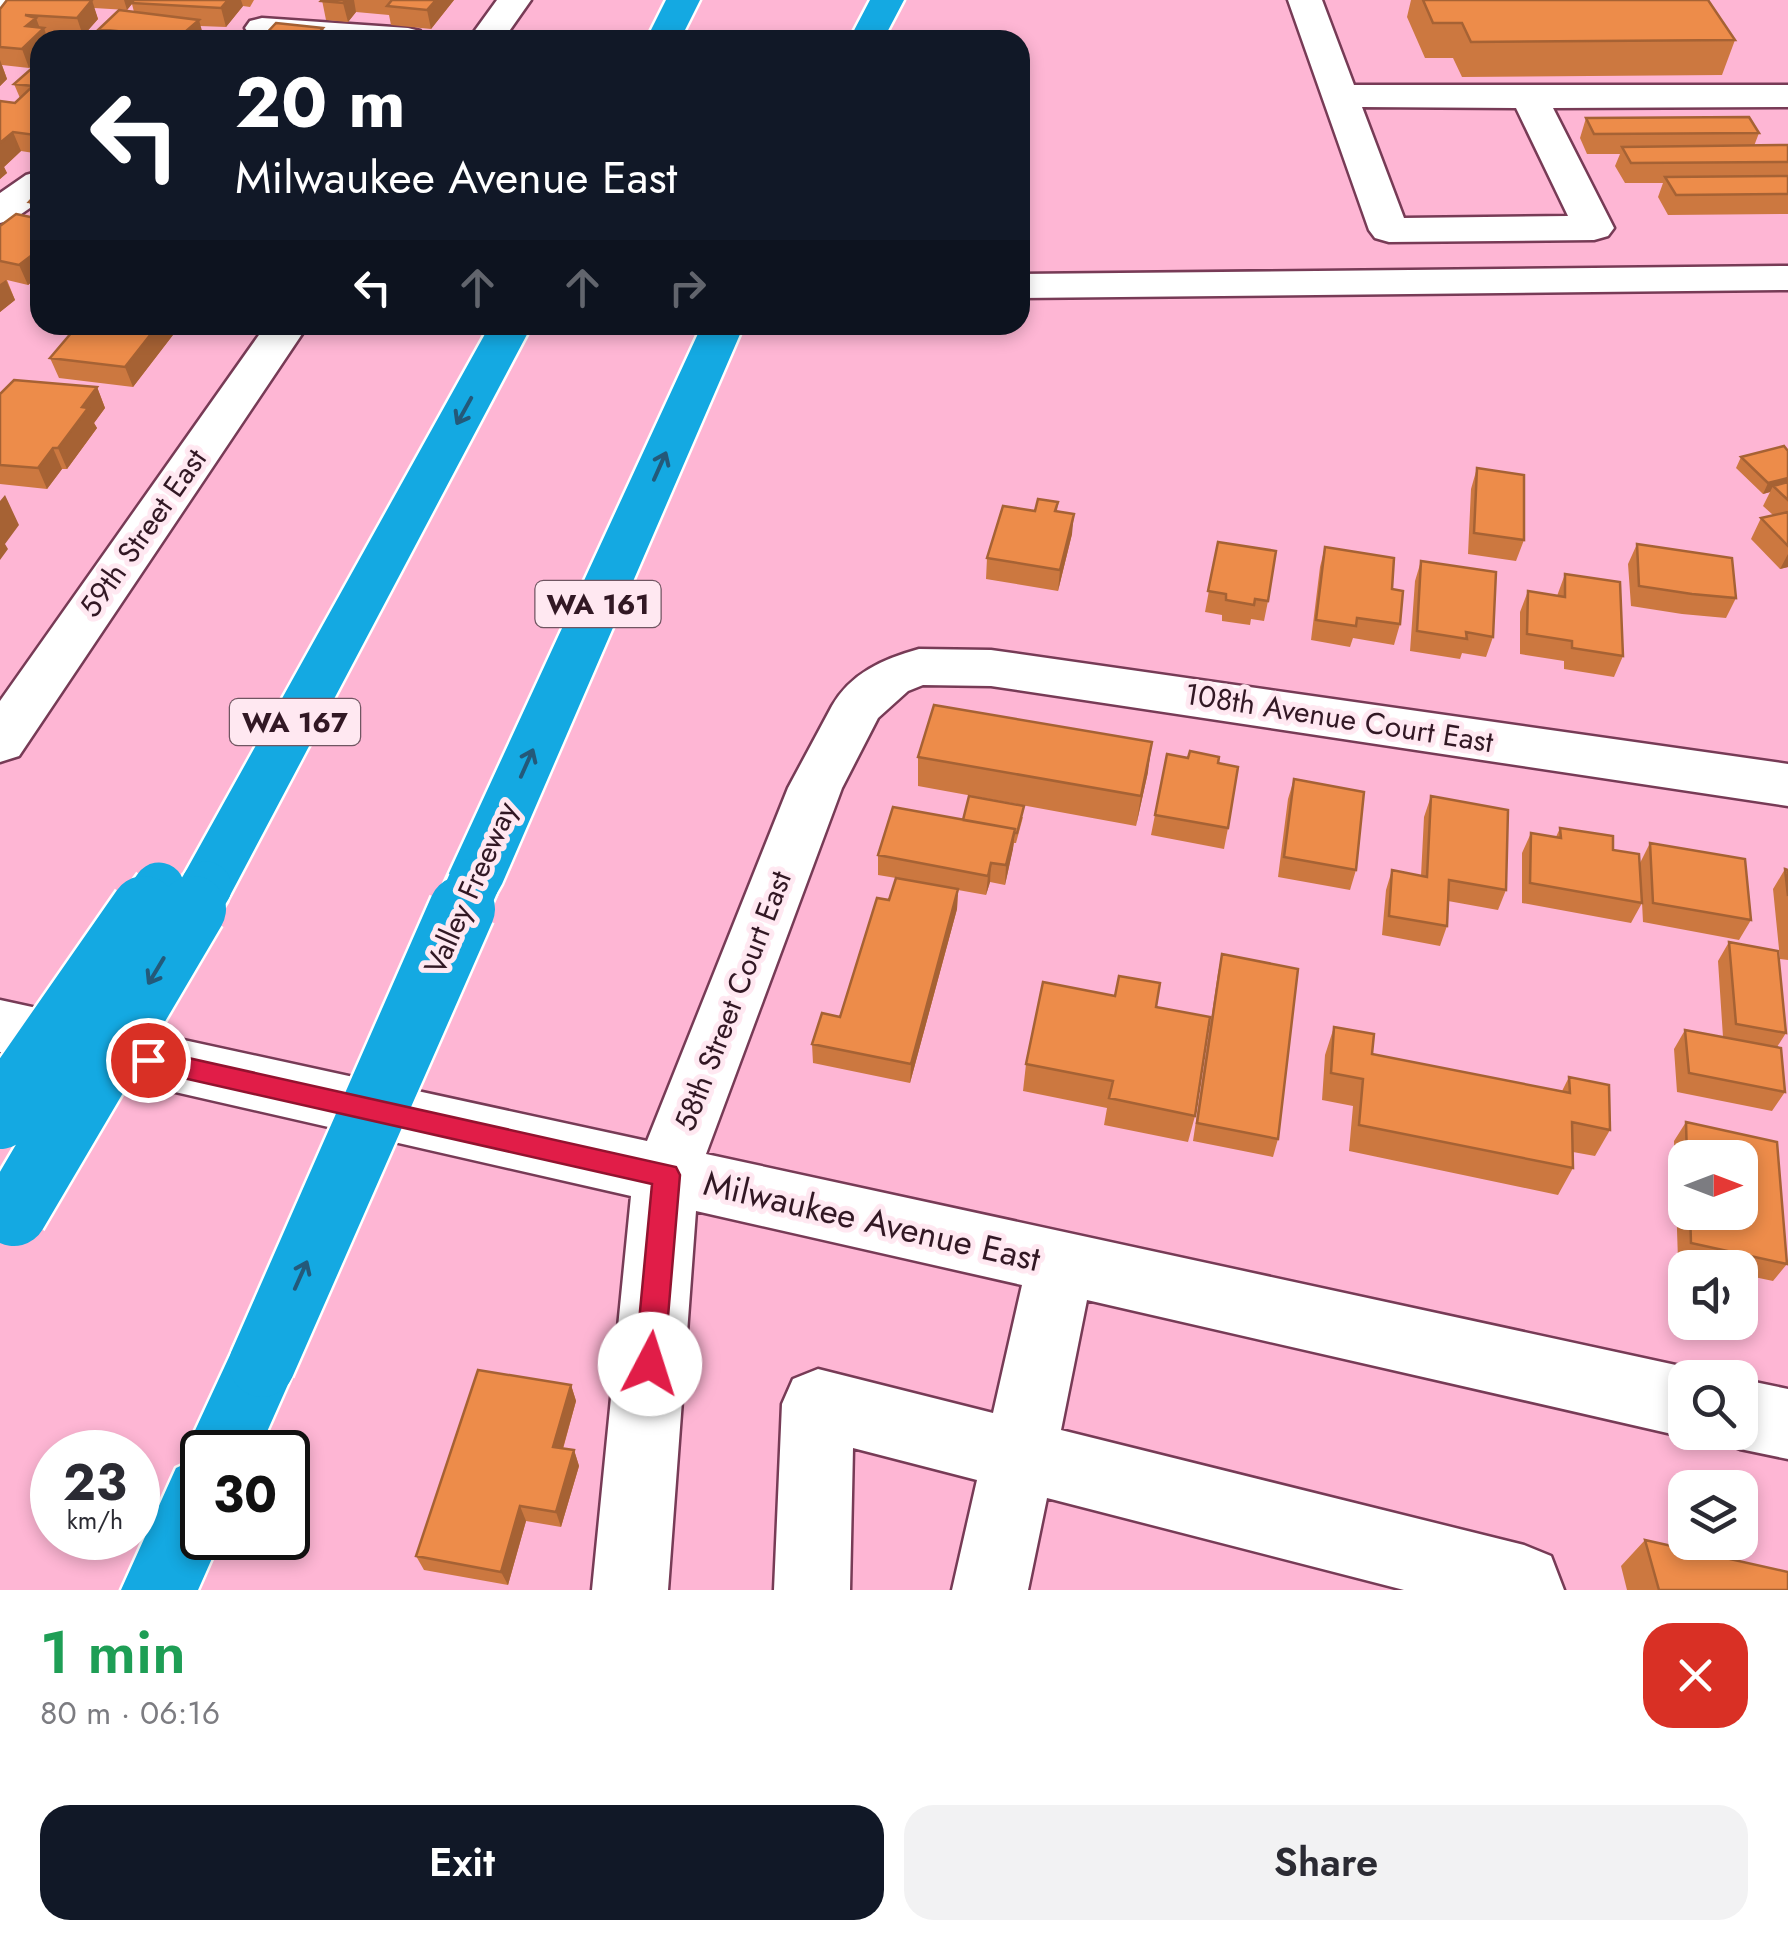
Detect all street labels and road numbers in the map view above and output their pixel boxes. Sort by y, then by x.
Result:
street label: 59th Street East [68,439,217,626]
road number: WA 161 [536,581,660,627]
street label: 108th Avenue Court East [1182,672,1497,763]
road number: WA 167 [230,699,360,745]
street label: Valley Freeway [413,794,528,981]
street label: 58th Street Court East [663,864,802,1137]
street label: Milwaukee Avenue East [699,1158,1046,1284]

